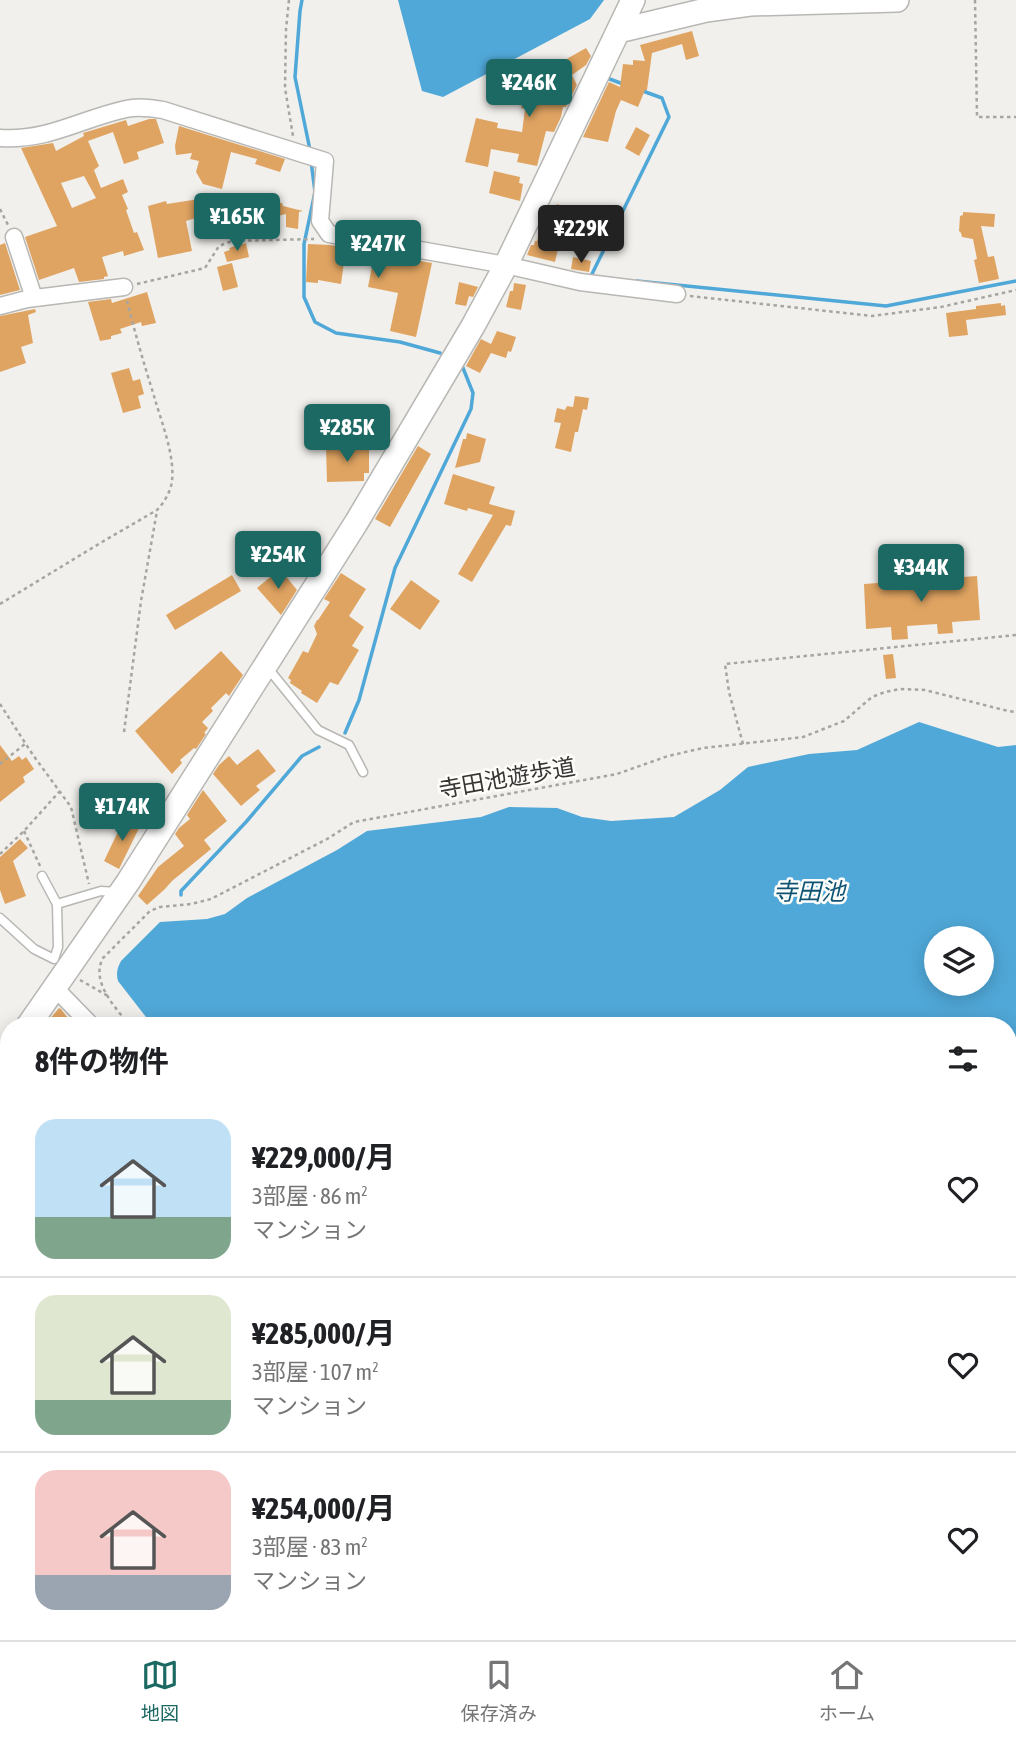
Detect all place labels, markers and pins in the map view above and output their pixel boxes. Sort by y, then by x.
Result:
pin: ¥246K [480,60,578,119]
pin: ¥165K [188,194,286,253]
pin: ¥229K [532,205,630,265]
pin: ¥247K [329,220,427,280]
pin: ¥285K [298,405,396,464]
pin: ¥254K [229,532,327,591]
pin: ¥344K [872,544,970,604]
pin: ¥174K [73,784,171,843]

